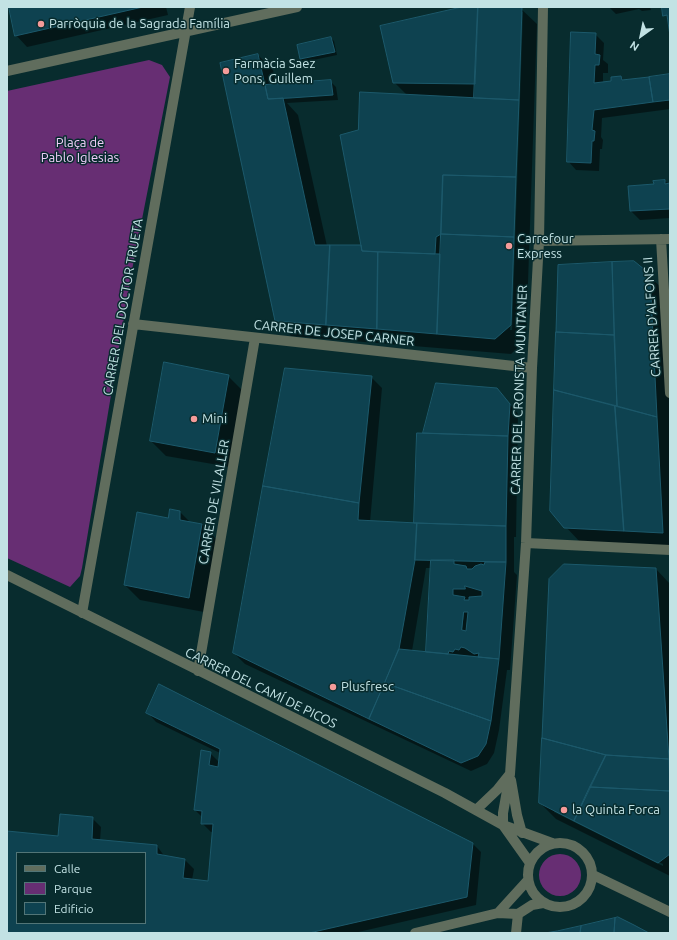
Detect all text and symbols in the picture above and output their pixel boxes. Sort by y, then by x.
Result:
place label: Parròquia de la Sagrada Família [49,16,230,32]
north arrow [621,16,661,56]
marker: Parròquia de la Sagrada Família [36,19,46,29]
text: N [628,39,641,53]
place label: Farmàcia Saez Pons, Guillem [234,56,315,87]
marker: Farmàcia Saez Pons, Guillem [221,66,231,76]
park label: Plaça de Pablo Iglesias [41,135,119,166]
street label: CARRER DEL DOCTOR TRUETA [100,217,146,397]
place label: Carrefour Express [517,231,574,262]
marker: Carrefour Express [504,241,514,251]
street label: CARRER D'ALFONS II [640,256,664,378]
street label: CARRER DEL CRONISTA MUNTANER [508,285,530,495]
street label: CARRER DE JOSEP CARNER [253,317,415,349]
place label: Mini [202,411,227,427]
marker: Mini [189,414,199,424]
street label: CARRER DE VILALLER [195,438,233,566]
street label: CARRER DEL CAMÍ DE PICOS [183,644,339,732]
place label: Plusfresc [341,679,394,695]
marker: Plusfresc [328,682,338,692]
place label: la Quinta Forca [572,802,660,818]
marker: la Quinta Forca [559,805,569,815]
legend [16,852,146,924]
text: Calle [54,862,80,875]
text: Parque [54,882,92,895]
text: Edificio [54,902,94,915]

